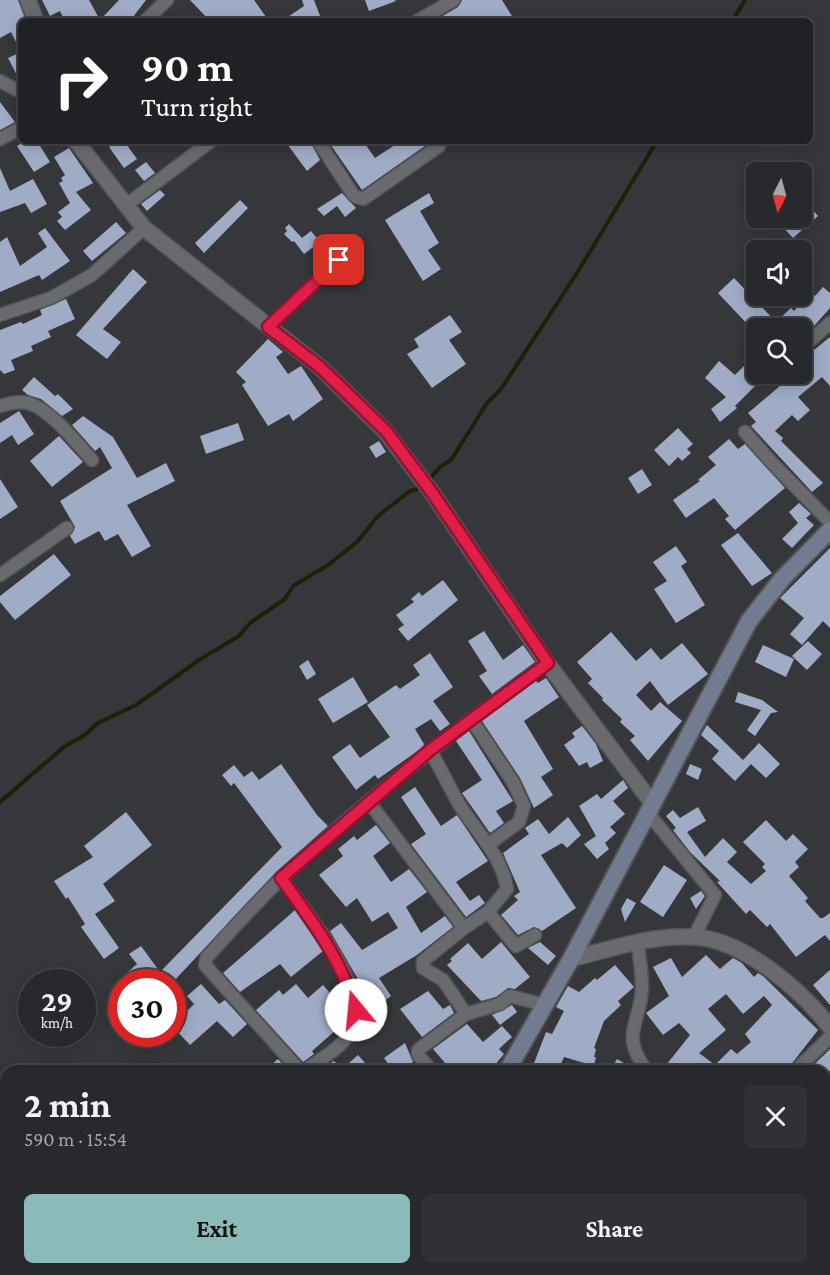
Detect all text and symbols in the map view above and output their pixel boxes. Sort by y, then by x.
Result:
icon: right [42,42,120,120]
text: 90 m [141,43,233,90]
text: Turn right [141,92,252,122]
north arrow [746,162,812,228]
map controls [746,162,812,384]
pin [313,234,364,285]
button: sound [746,240,812,306]
icon: arrive [322,243,355,276]
button: search [746,318,812,384]
speed limit sign: 30 [108,969,186,1047]
position arrow [324,978,388,1042]
text: 29 [41,984,73,1017]
text: km/h [41,1015,73,1031]
text: 2 min [24,1085,111,1125]
button: close [744,1085,807,1148]
text: 590 m · 15:54 [24,1128,127,1150]
button: Exit [24,1194,410,1263]
button: Share [422,1194,807,1263]

